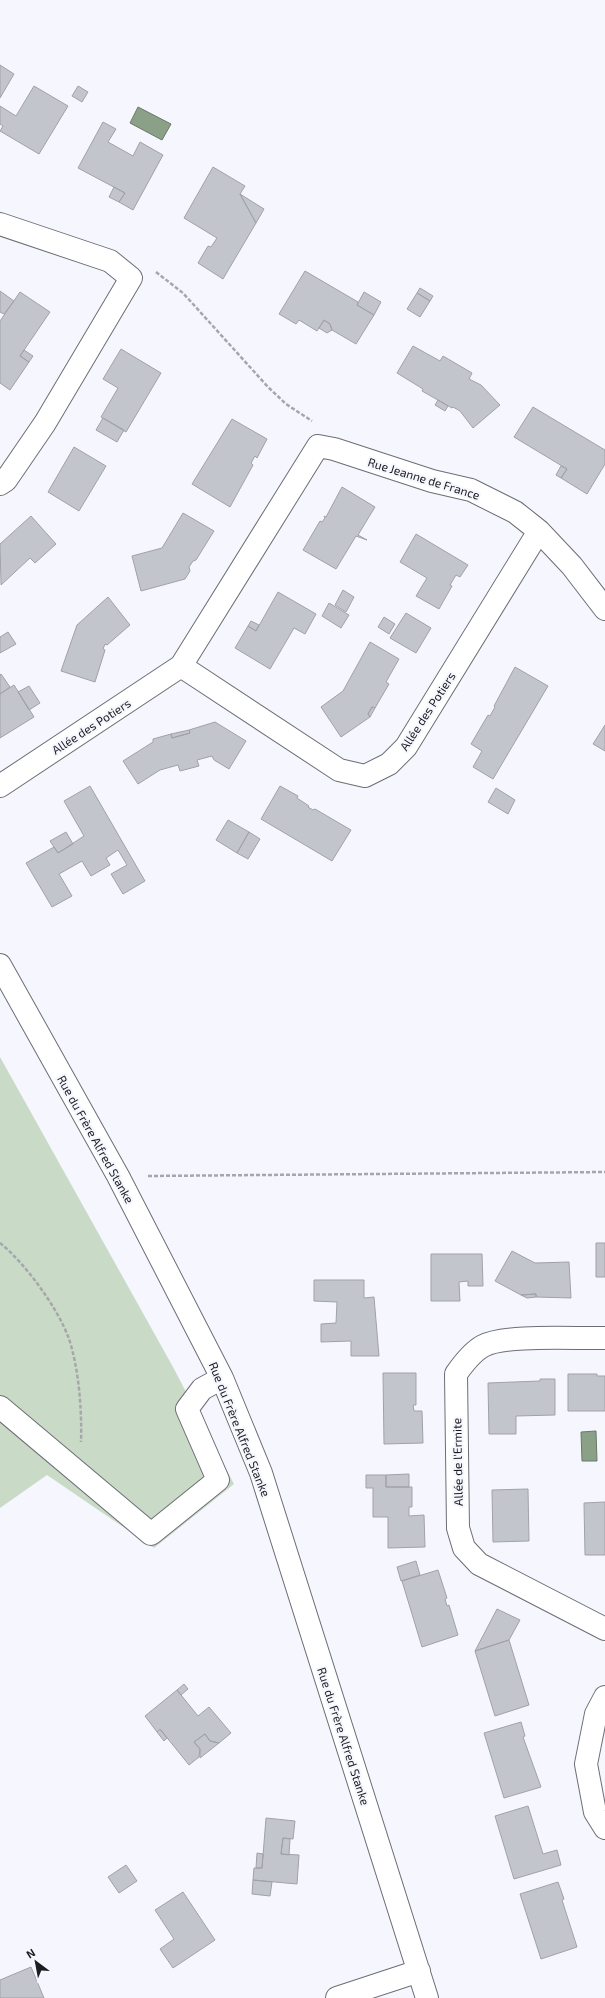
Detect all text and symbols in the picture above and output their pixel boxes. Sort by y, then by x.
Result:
street label: Rue Jeanne de France [366,454,482,502]
street label: Allée des Potiers [396,669,458,753]
street label: Allée des Potiers [49,695,133,757]
street label: Rue du Frère Alfred Stanke [55,1073,137,1205]
street label: Rue du Frère Alfred Stanke [207,1360,273,1498]
street label: Allée de l'Ermite [449,1418,465,1506]
street label: Rue du Frère Alfred Stanke [315,1665,373,1807]
north arrow [16,1942,56,1982]
text: N [24,1945,37,1961]

